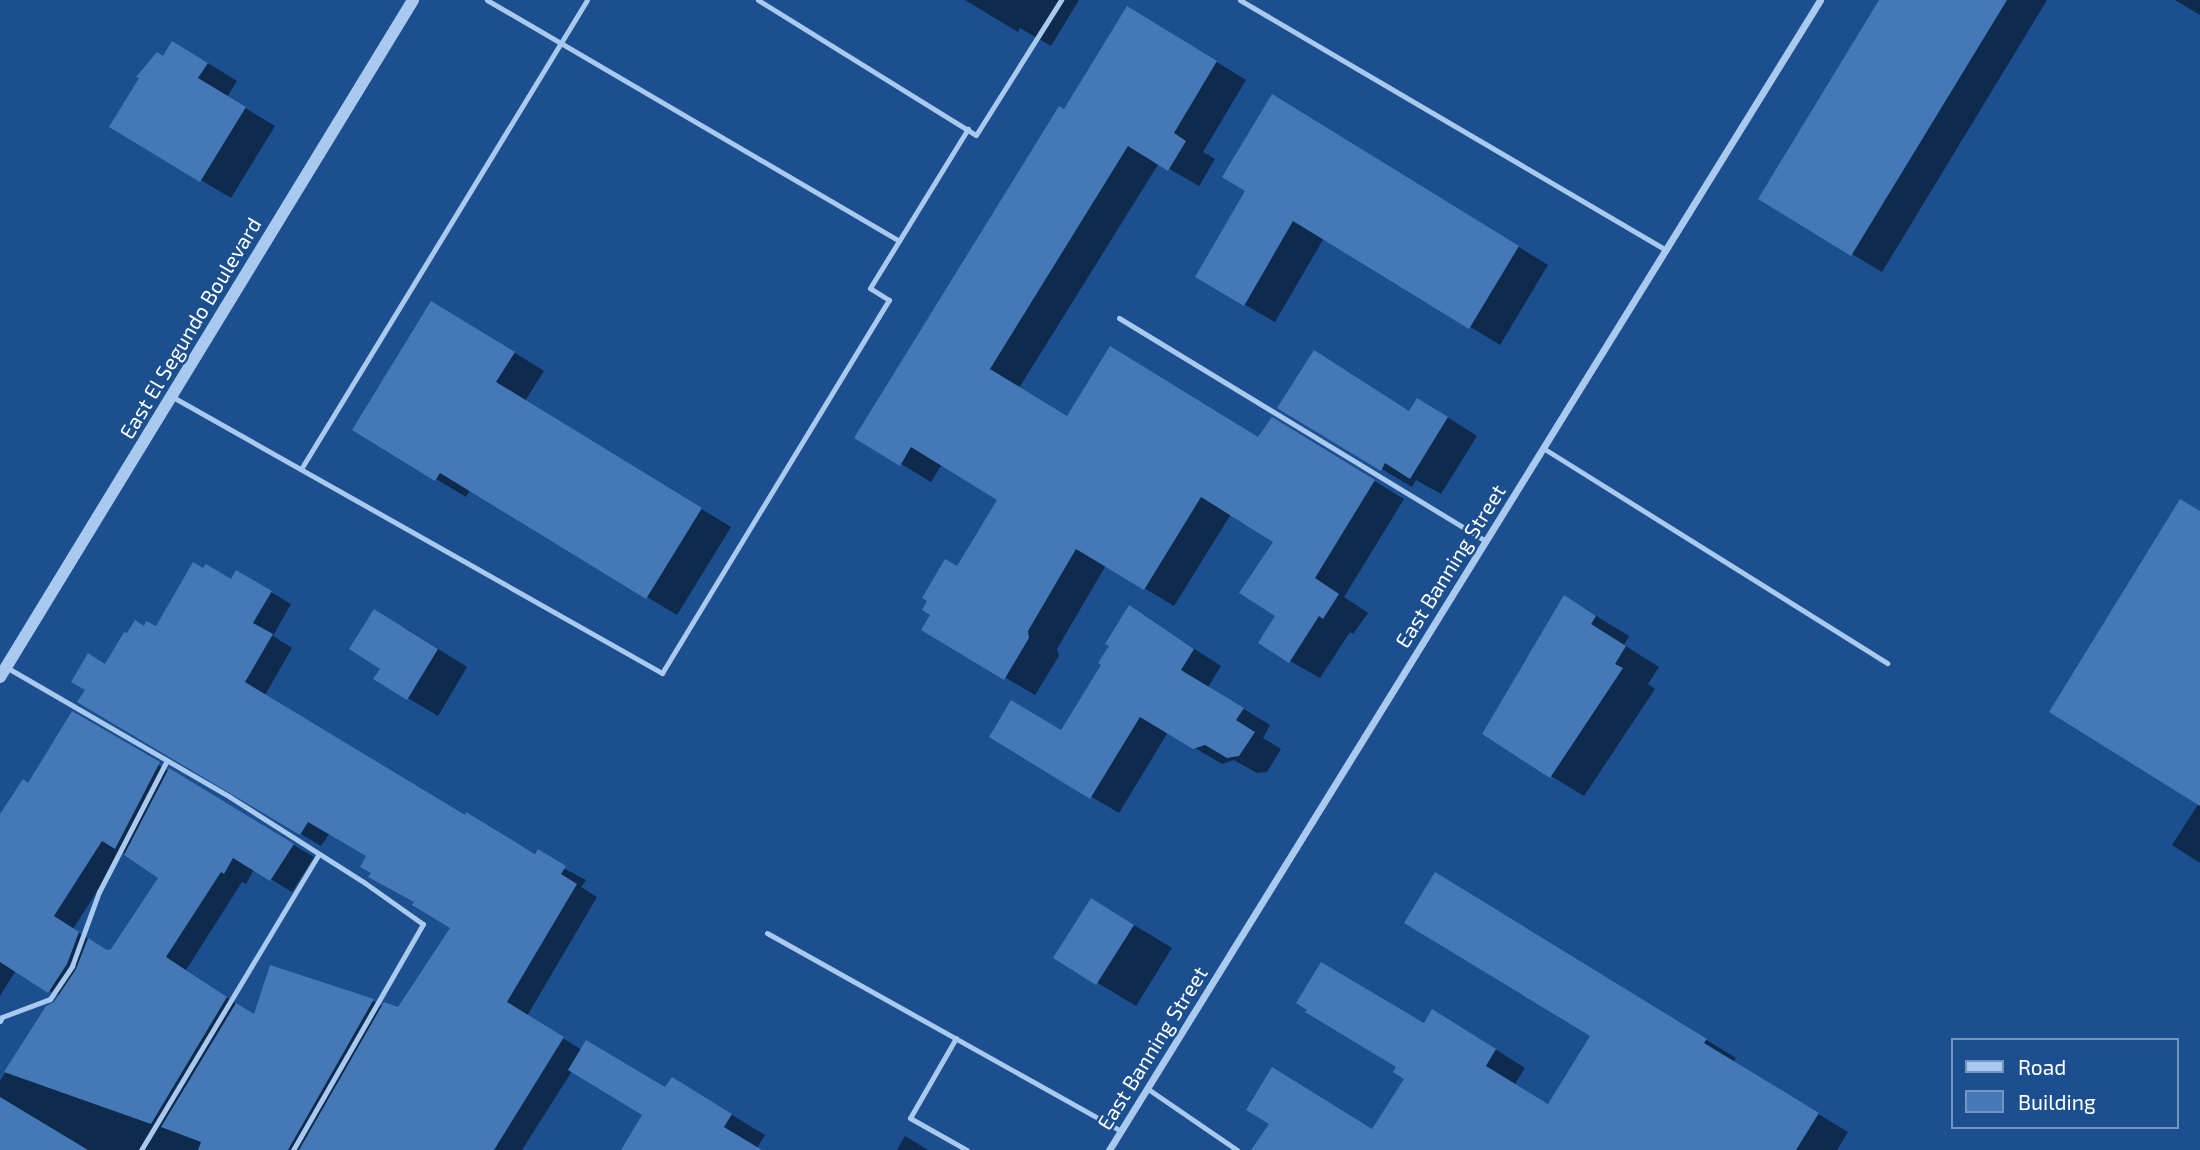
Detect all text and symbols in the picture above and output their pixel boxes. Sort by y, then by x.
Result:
street label: East El Segundo Boulevard [114,213,266,443]
street label: East Banning Street [1390,480,1510,652]
street label: East Banning Street [1092,962,1212,1134]
legend [1952,1038,2179,1129]
text: Road [2018,1054,2066,1079]
text: Building [2018,1089,2096,1114]

